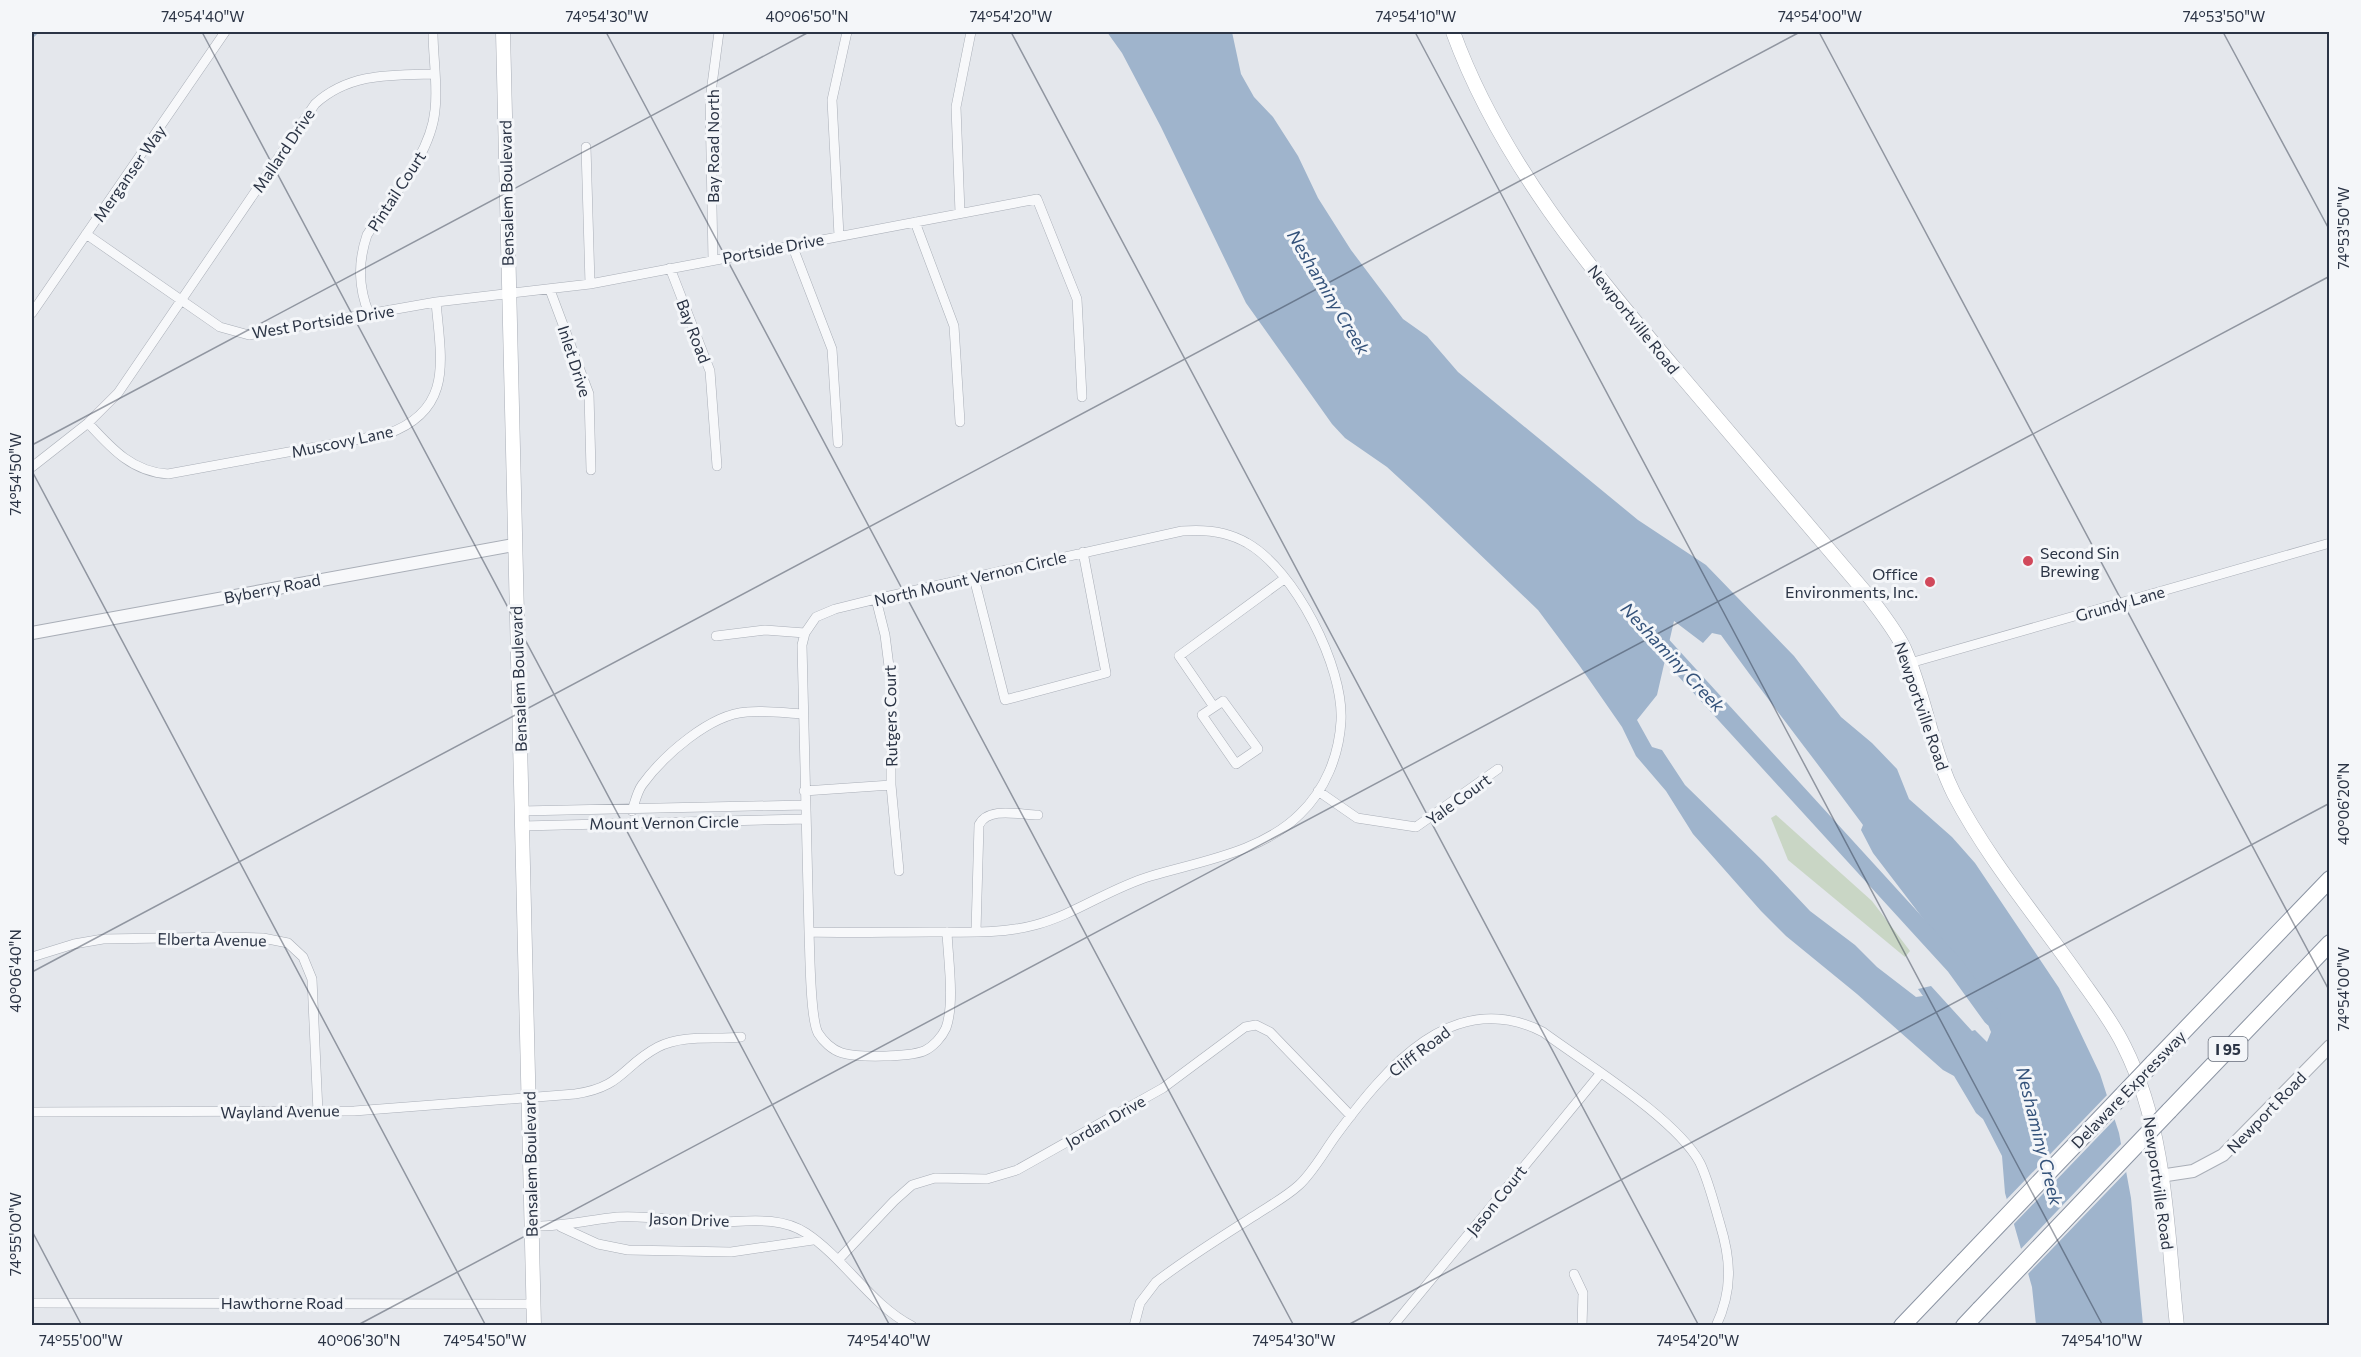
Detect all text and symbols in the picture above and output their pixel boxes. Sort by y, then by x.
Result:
text: 74°54'40"W [161,7,245,25]
text: 74°54'30"W [566,7,648,25]
text: 40°06'50"N [765,7,849,25]
text: 74°54'20"W [970,7,1052,25]
text: 74°54'10"W [1376,7,1456,25]
text: 74°54'00"W [1778,7,1862,25]
text: 74°53'50"W [2183,7,2265,25]
street label: Bay Road North [703,89,722,203]
street label: Mallard Drive [248,104,318,196]
street label: Bensalem Boulevard [495,120,517,266]
street label: Merganser Way [89,121,169,225]
street label: Pintail Court [363,147,429,235]
text: 74°53'50"W [2334,187,2352,269]
water label: Neshaminy Creek [1283,225,1376,360]
street label: Portside Drive [721,229,825,267]
street label: Newportville Road [1584,261,1684,377]
street label: Bay Road [673,296,715,366]
street label: West Portside Drive [251,300,395,342]
street label: Inlet Drive [554,323,596,399]
street label: Muscovy Lane [289,421,395,461]
text: 74°54'50"W [6,433,24,515]
place label: Second Sin Brewing [2040,543,2119,580]
street label: North Mount Vernon Circle [872,547,1068,609]
marker: Second Sin Brewing [2021,554,2035,568]
place label: Office Environments, Inc. [1785,564,1918,601]
street label: Byberry Road [222,569,322,607]
marker: Office Environments, Inc. [1923,575,1937,589]
street label: Grundy Lane [2073,581,2167,625]
water label: Neshaminy Creek [1617,598,1730,717]
street label: Bensalem Boulevard [506,606,530,752]
street label: Newportville Road [1891,639,1953,773]
street label: Rutgers Court [880,664,900,767]
text: 40°06'20"N [2334,763,2352,845]
street label: Yale Court [1422,769,1494,829]
street label: Mount Vernon Circle [589,811,739,833]
text: 40°06'40"N [6,929,24,1013]
street label: Elberta Avenue [157,929,267,949]
text: 74°54'00"W [2334,947,2352,1031]
street label: Cliff Road [1385,1022,1453,1080]
street label: Delaware Expressway [2067,1026,2189,1152]
road number: I 95 [2208,1037,2248,1061]
water label: Neshaminy Creek [2012,1064,2068,1209]
street label: Newport Road [2223,1067,2309,1157]
street label: Bensalem Boulevard [519,1091,541,1237]
street label: Jordan Drive [1062,1091,1148,1151]
street label: Wayland Avenue [220,1100,340,1122]
street label: Newportville Road [2140,1115,2178,1251]
street label: Jason Court [1462,1161,1530,1239]
text: 74°55'00"W [6,1192,24,1276]
street label: Jason Drive [648,1208,730,1230]
street label: Hawthorne Road [221,1293,343,1312]
text: 74°55'00"W [39,1331,123,1349]
text: 40°06'30"N [318,1331,400,1349]
text: 74°54'50"W [444,1331,526,1349]
text: 74°54'40"W [847,1331,931,1349]
text: 74°54'30"W [1253,1331,1335,1349]
text: 74°54'20"W [1657,1331,1739,1349]
text: 74°54'10"W [2062,1331,2142,1349]

